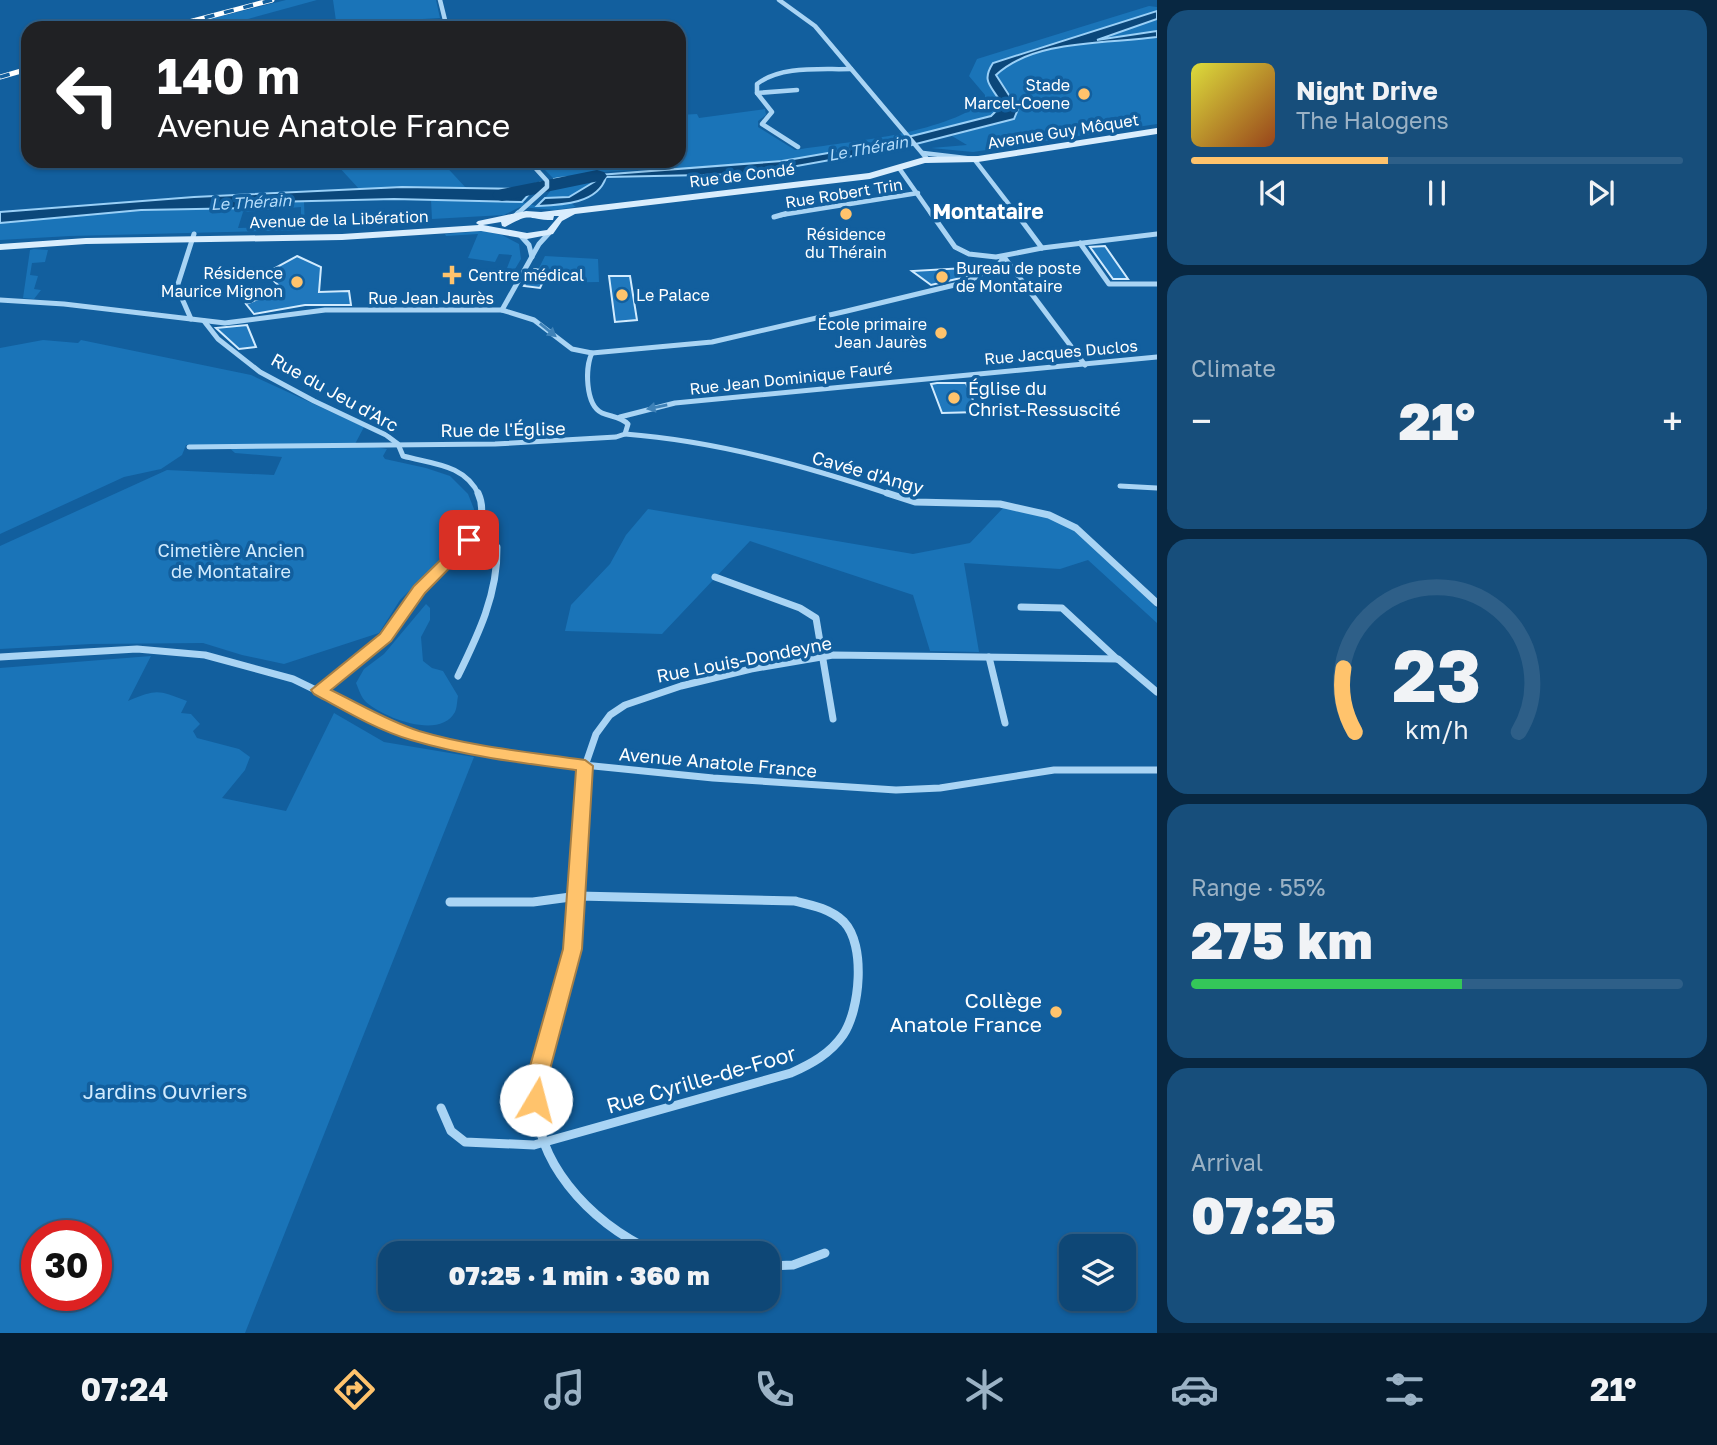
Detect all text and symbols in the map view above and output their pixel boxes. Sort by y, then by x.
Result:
text: 140 m [157,46,300,105]
icon: left [42,49,133,140]
place label: Stade Marcel-Coene [964,75,1070,113]
text: Night Drive [1296,75,1438,106]
marker: Stade Marcel-Coene [1076,86,1092,102]
text: Avenue Anatole France [157,106,510,144]
text: The Halogens [1296,106,1449,134]
street label: Avenue Guy Môquet [986,109,1140,153]
water label: Le Thérain [827,131,911,165]
street label: Rue de Condé [688,159,796,191]
street label: Rue Robert Trin [784,174,904,212]
icon: previous [1254,174,1292,212]
icon: pause [1418,174,1456,212]
icon: next [1582,174,1620,212]
water label: Le Thérain [210,190,293,214]
district label: Montataire [932,198,1044,224]
street label: Avenue de la Libération [249,206,429,232]
marker: Résidence du Thérain [838,206,854,222]
place label: Résidence du Thérain [805,224,887,262]
place label: Bureau de poste de Montataire [956,258,1081,296]
place label: Résidence Maurice Mignon [161,263,283,301]
marker: Centre médical [442,265,462,285]
place label: Centre médical [468,265,584,285]
marker: Bureau de poste de Montataire [934,269,950,285]
marker: Résidence Maurice Mignon [289,274,305,290]
place label: Le Palace [636,285,710,305]
marker: Le Palace [614,287,630,303]
street label: Rue Jean Jaurès [368,288,494,308]
place label: École primaire Jean Jaurès [818,314,927,352]
one-way arrow [540,322,557,337]
marker: École primaire Jean Jaurès [933,325,949,341]
street label: Rue Jacques Duclos [983,335,1139,369]
street label: Rue du Jeu d'Arc [267,348,403,436]
text: Climate [1191,354,1276,382]
street label: Rue Jean Dominique Fauré [688,357,894,399]
place label: Église du Christ-Ressuscité [968,377,1121,420]
text: 21° [1399,389,1475,451]
marker: Église du Christ-Ressuscité [946,390,962,406]
text: − [1191,398,1212,443]
text: + [1662,398,1683,443]
one-way arrow [646,401,668,412]
street label: Rue de l'Église [440,417,566,441]
street label: Cavée d'Angy [810,446,926,498]
pin [439,510,499,570]
icon: arrive [450,521,488,559]
park label: Cimetière Ancien de Montataire [158,539,304,582]
street label: Rue Louis-Dondeyne [655,631,833,687]
text: 23 [1393,632,1481,719]
text: km/h [1405,714,1469,745]
street label: Avenue Anatole France [618,742,818,782]
text: Range · 55% [1191,873,1325,901]
text: 275 km [1191,908,1373,970]
place label: Collège Anatole France [890,987,1042,1037]
marker: Collège Anatole France [1048,1004,1064,1020]
street label: Rue Cyrille-de-Foor [603,1039,799,1119]
position arrow [499,1063,573,1137]
park label: Jardins Ouvriers [83,1078,247,1104]
text: Arrival [1191,1148,1263,1176]
text: 07:25 [1191,1183,1336,1245]
speed limit sign: 30 [21,1220,112,1311]
map controls [1059,1234,1136,1311]
button: layers [1059,1234,1136,1311]
text: 07:25 · 1 min · 360 m [448,1260,710,1291]
icon: directions [330,1365,379,1414]
icon: music [540,1365,589,1414]
icon: phone [750,1365,799,1414]
icon: climate [960,1365,1009,1414]
icon: car [1170,1365,1219,1414]
icon: filters [1380,1365,1429,1414]
text: 07:24 [81,1370,169,1408]
text: 21° [1590,1370,1636,1408]

